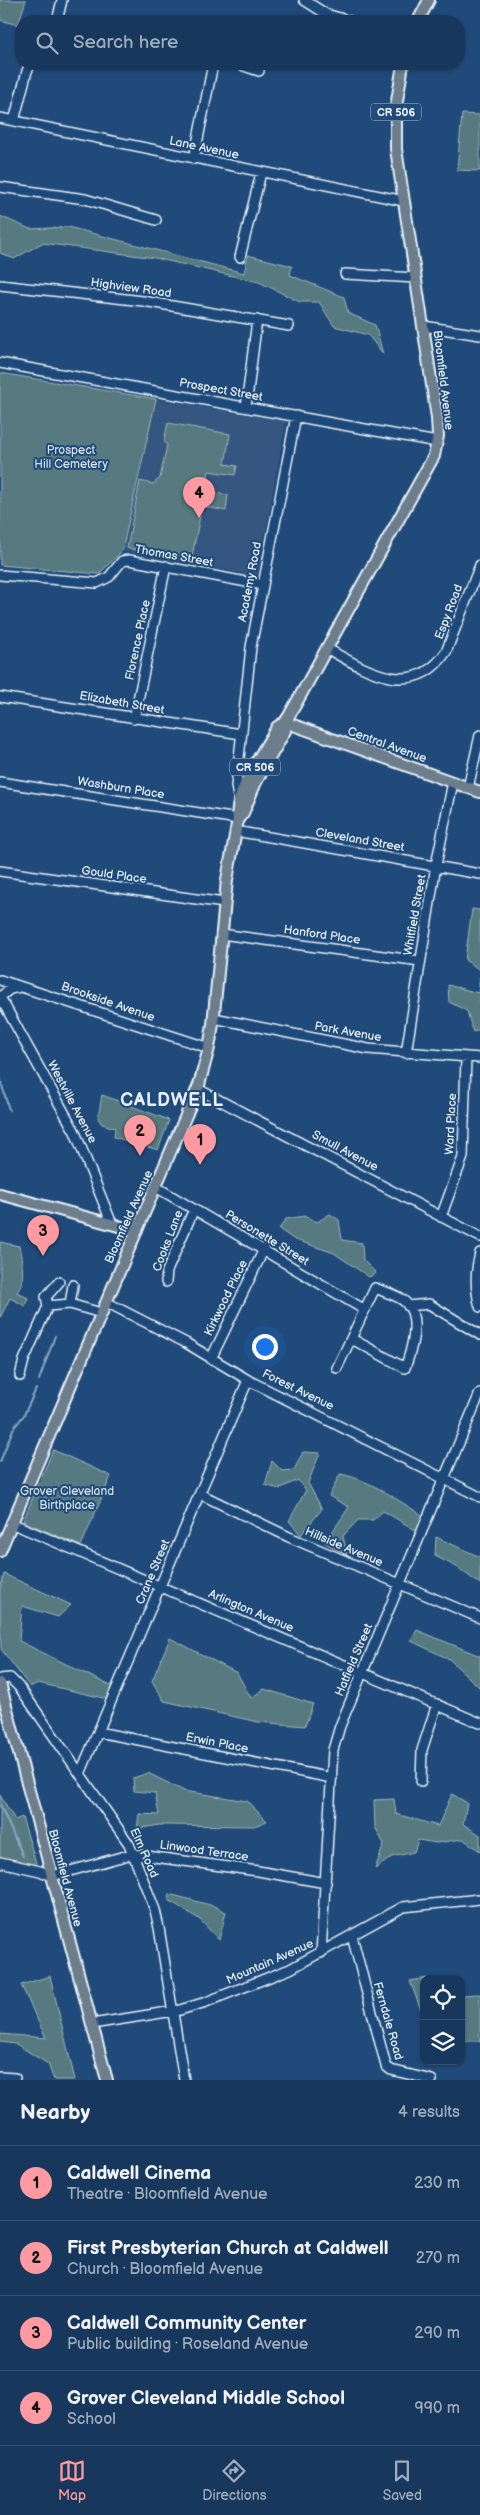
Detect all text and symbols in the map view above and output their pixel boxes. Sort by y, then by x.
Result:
search box [15,15,465,70]
icon: search [33,29,61,57]
text: Search here [73,31,178,54]
road number: CR 506 [371,104,421,120]
street label: Lane Avenue [168,133,240,163]
street label: Highview Road [90,275,172,301]
street label: Bloomfield Avenue [429,329,457,431]
street label: Prospect Street [178,375,264,405]
park label: Prospect Hill Cemetery [34,443,108,472]
pin: 4 [183,477,215,518]
street label: Academy Road [235,541,265,623]
street label: Thomas Street [134,542,214,570]
street label: Espy Road [432,582,466,642]
street label: Florence Place [122,598,154,682]
street label: Elizabeth Street [78,688,166,718]
street label: Central Avenue [345,724,429,766]
road number: CR 506 [230,759,280,776]
street label: Washburn Place [76,774,166,802]
street label: Cleveland Street [314,825,406,855]
street label: Gould Place [81,863,147,887]
street label: Whitfield Street [400,873,430,957]
street label: Hanford Place [283,922,361,948]
street label: Brookside Avenue [59,979,157,1025]
street label: Park Avenue [313,1019,383,1045]
street label: Westville Avenue [44,1058,100,1146]
district label: CALDWELL [120,1090,224,1111]
street label: Ward Place [442,1093,460,1155]
pin: 2 [124,1115,156,1156]
pin: 1 [184,1124,216,1165]
street label: Smull Avenue [309,1127,381,1175]
street label: Bloomfield Avenue [102,1168,156,1266]
street label: Personette Street [222,1207,312,1269]
street label: Cooks Lane [149,1208,187,1274]
pin: 3 [27,1215,59,1256]
street label: Kirkwood Place [201,1257,251,1339]
your location [252,1334,278,1360]
street label: Forest Avenue [260,1366,336,1414]
park label: Grover Cleveland Birthplace [20,1484,114,1513]
street label: Hillside Avenue [303,1524,385,1570]
street label: Crane Street [133,1537,174,1607]
street label: Arlington Avenue [206,1586,296,1636]
street label: Hatfield Street [332,1621,376,1699]
street label: Erwin Place [184,1730,250,1756]
street label: Elm Road [126,1826,162,1880]
street label: Bloomfield Avenue [45,1828,85,1928]
street label: Linwood Terrace [159,1837,249,1865]
street label: Mountain Avenue [224,1936,316,1988]
map controls [420,1975,465,2065]
button: locate [420,1975,465,2020]
street label: Ferndale Road [370,1980,406,2062]
button: layers [420,2020,465,2065]
text: Nearby [20,2100,90,2125]
text: 4 results [398,2103,460,2122]
text: Caldwell Cinema [67,2162,211,2185]
text: 1 [33,2174,39,2193]
text: 230 m [414,2174,460,2193]
text: Theatre · Bloomfield Avenue [67,2185,268,2204]
text: First Presbyterian Church at Caldwell [67,2237,388,2260]
text: 2 [31,2249,41,2268]
text: 270 m [416,2249,460,2268]
text: Church · Bloomfield Avenue [67,2260,263,2279]
text: Caldwell Community Center [67,2312,306,2335]
text: 3 [31,2324,41,2343]
text: 290 m [414,2324,460,2343]
text: Public building · Roseland Avenue [67,2335,308,2354]
text: Grover Cleveland Middle School [67,2387,345,2410]
text: 4 [31,2399,41,2418]
text: 990 m [415,2399,460,2418]
text: School [67,2410,116,2429]
tab: Map [58,2457,86,2504]
tab: Directions [202,2457,267,2504]
tab: Saved [383,2457,422,2504]

